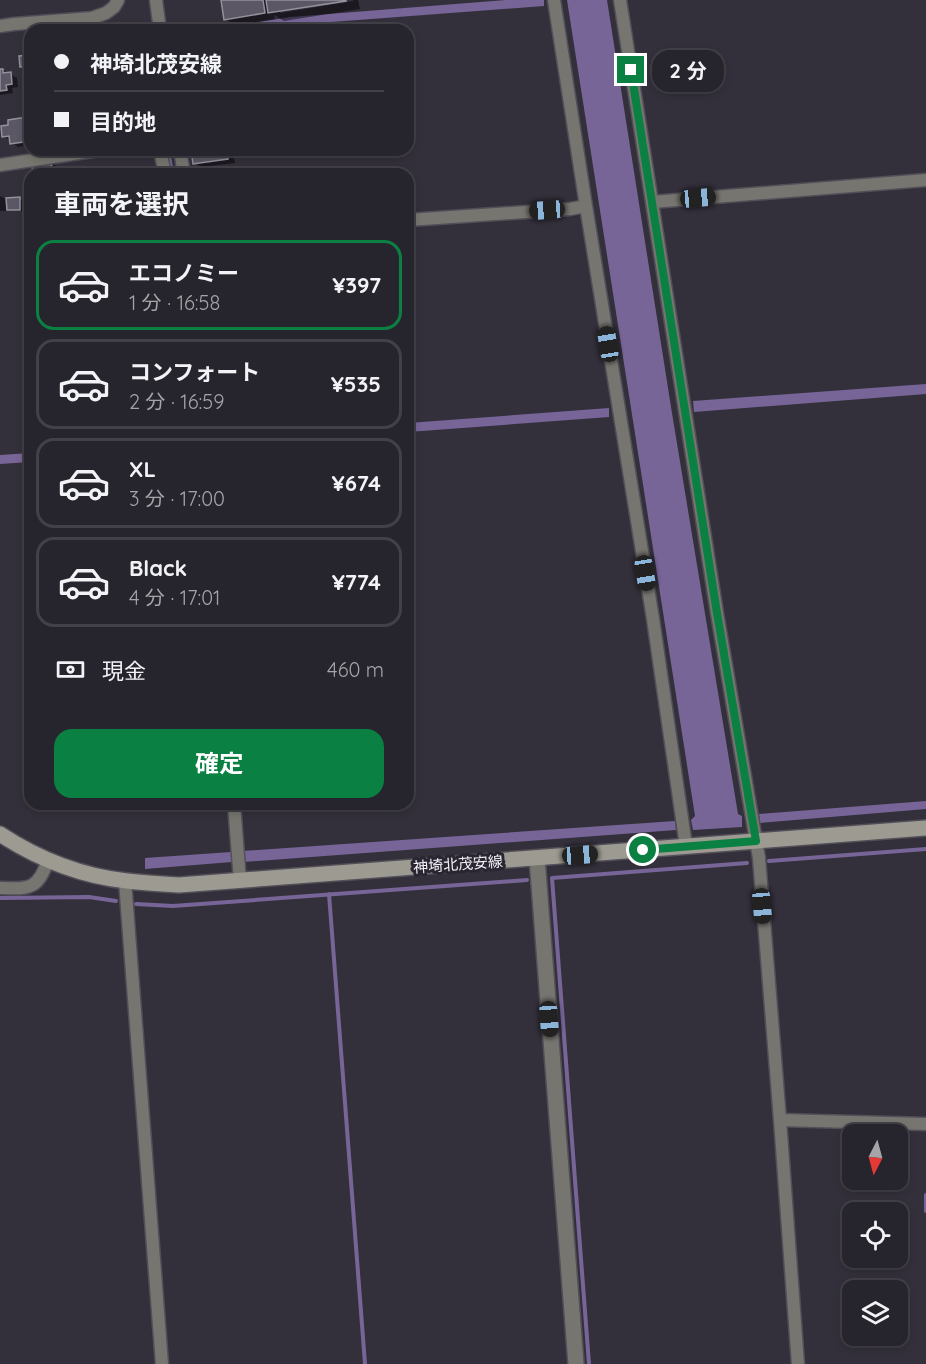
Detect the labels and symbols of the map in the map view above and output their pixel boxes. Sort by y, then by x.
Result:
callout: 2 分 [652,49,724,91]
route end [617,56,644,83]
car [679,187,717,209]
car [528,200,566,220]
car [596,325,620,363]
car [633,554,657,592]
route start [629,836,656,863]
car [561,845,599,865]
street label: 神埼北茂安線 [412,851,504,877]
car [751,887,773,925]
car [539,1000,559,1038]
north arrow [842,1124,908,1190]

